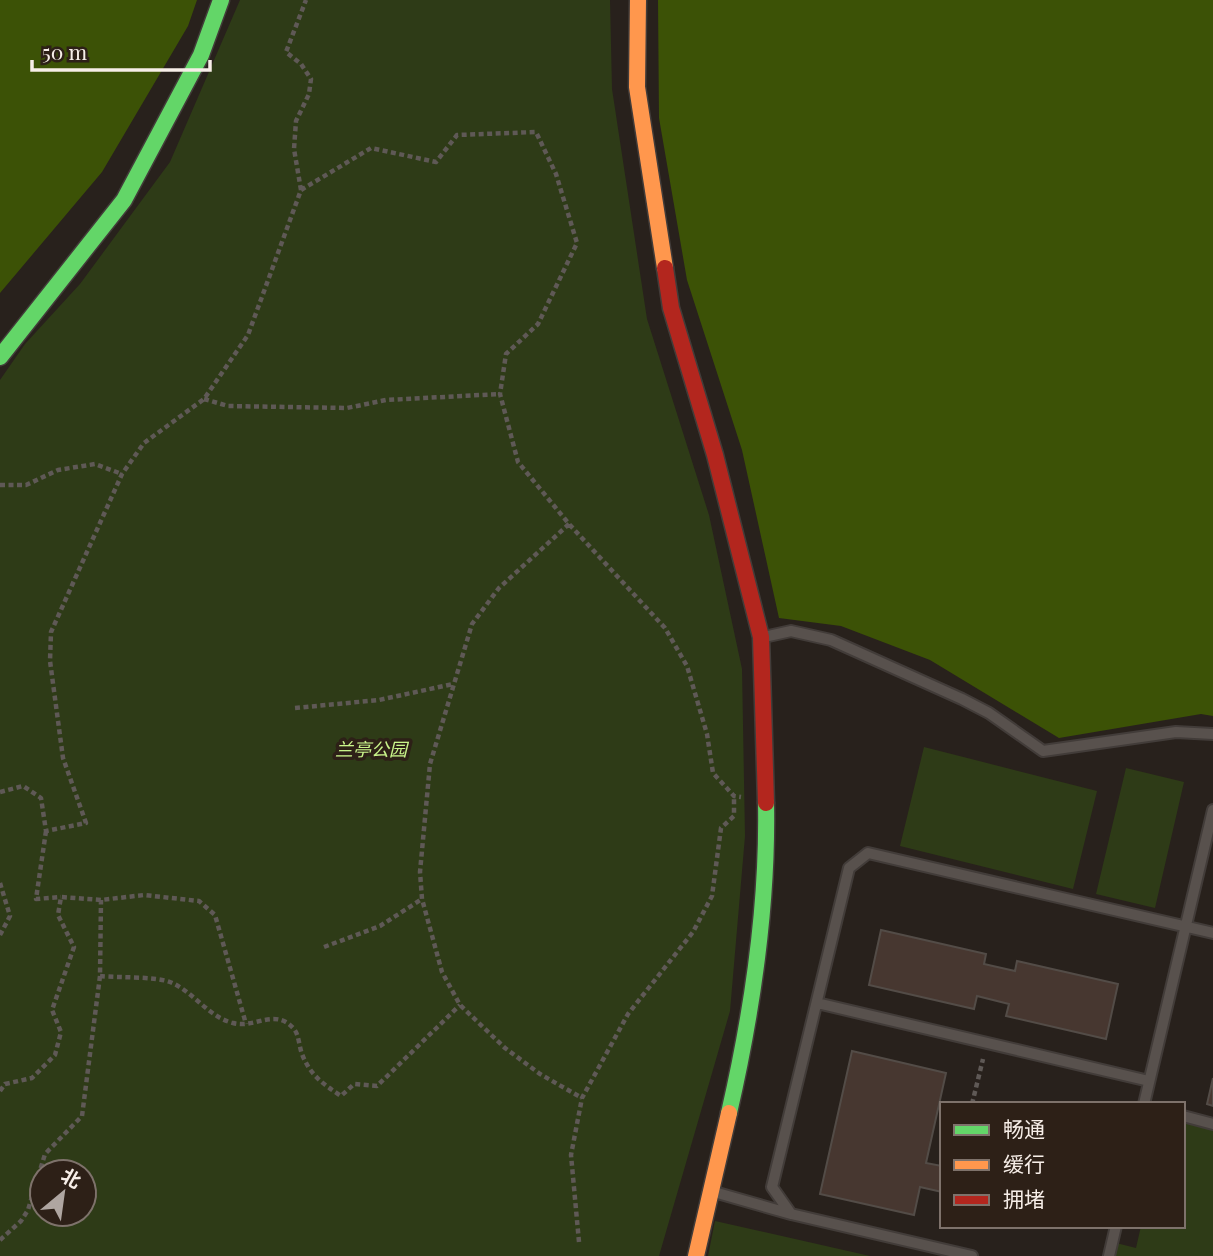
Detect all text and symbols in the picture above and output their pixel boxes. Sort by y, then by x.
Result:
scale bar [32,28,210,72]
text: 50 m [42,37,88,65]
park label: 兰亭公园 [335,737,410,761]
legend [940,1102,1185,1228]
text: 畅通 [1003,1114,1045,1142]
text: 缓行 [1003,1149,1045,1177]
north arrow [28,1158,98,1228]
text: 北 [57,1161,86,1193]
text: 拥堵 [1003,1184,1045,1212]

